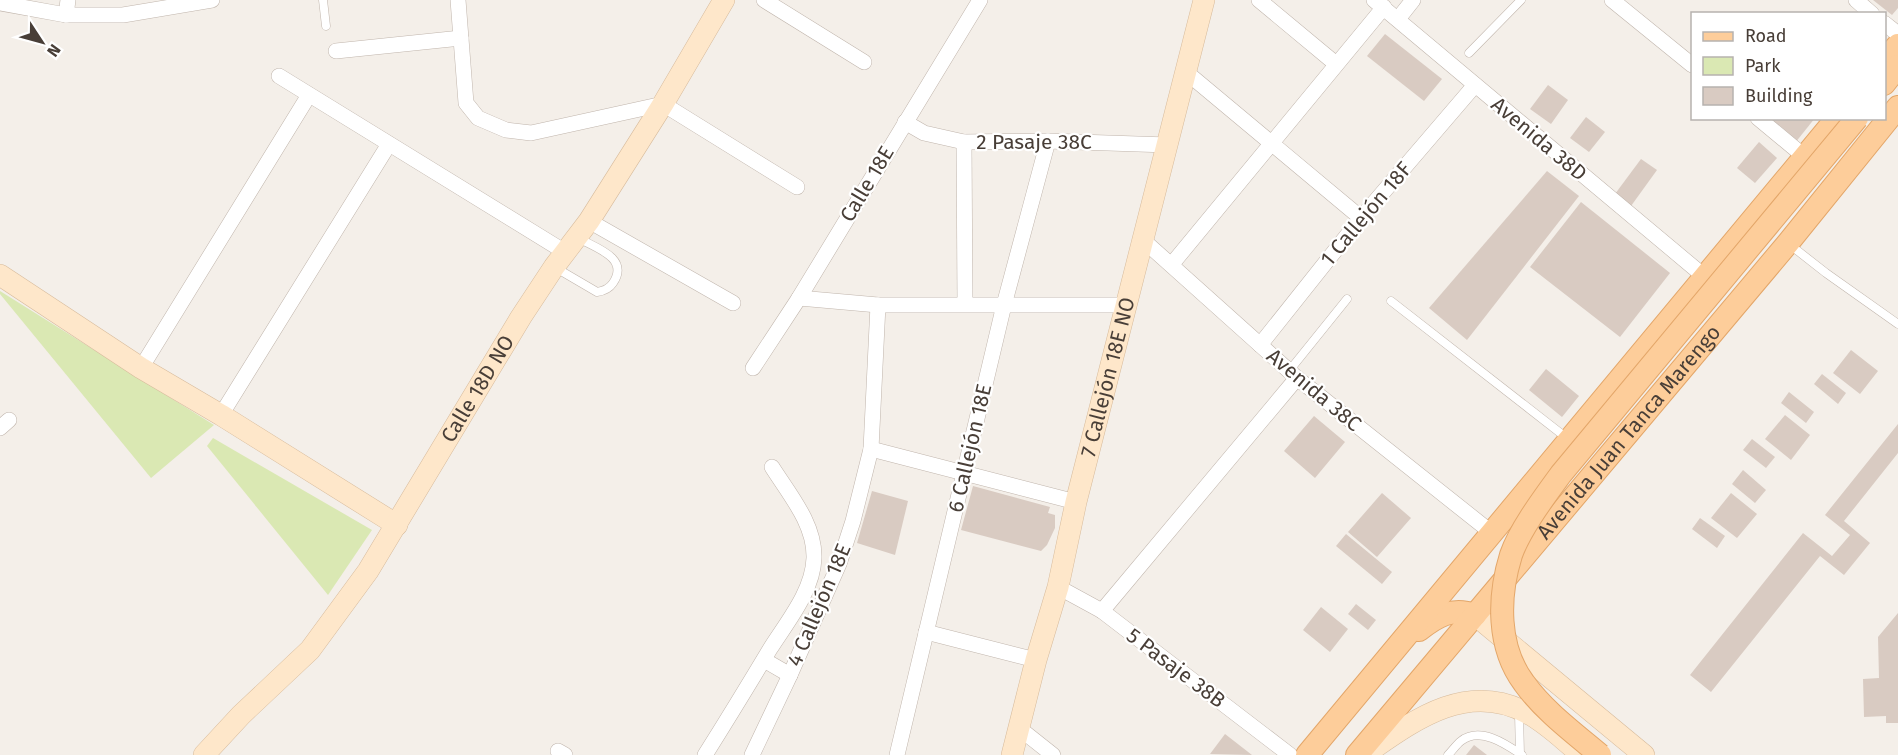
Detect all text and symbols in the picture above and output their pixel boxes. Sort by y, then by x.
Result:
north arrow [12,12,72,72]
legend [1691,12,1886,120]
text: Road [1745,25,1787,47]
text: N [43,41,65,60]
text: Park [1745,55,1781,77]
text: Building [1745,85,1813,107]
street label: Avenida 38D [1486,91,1592,187]
street label: 2 Pasaje 38C [976,129,1092,155]
street label: Calle 18E [834,141,900,227]
street label: 1 Callejón 18F [1315,157,1417,271]
street label: 7 Callejón 18E NO [1075,295,1141,460]
street label: Avenida Juan Tanca Marengo [1531,320,1726,545]
street label: Calle 18D NO [435,330,520,447]
street label: Avenida 38C [1261,343,1367,437]
street label: 6 Callejón 18E [943,381,997,515]
street label: 4 Callejón 18E [781,540,857,670]
street label: 5 Pasaje 38B [1122,622,1230,714]

